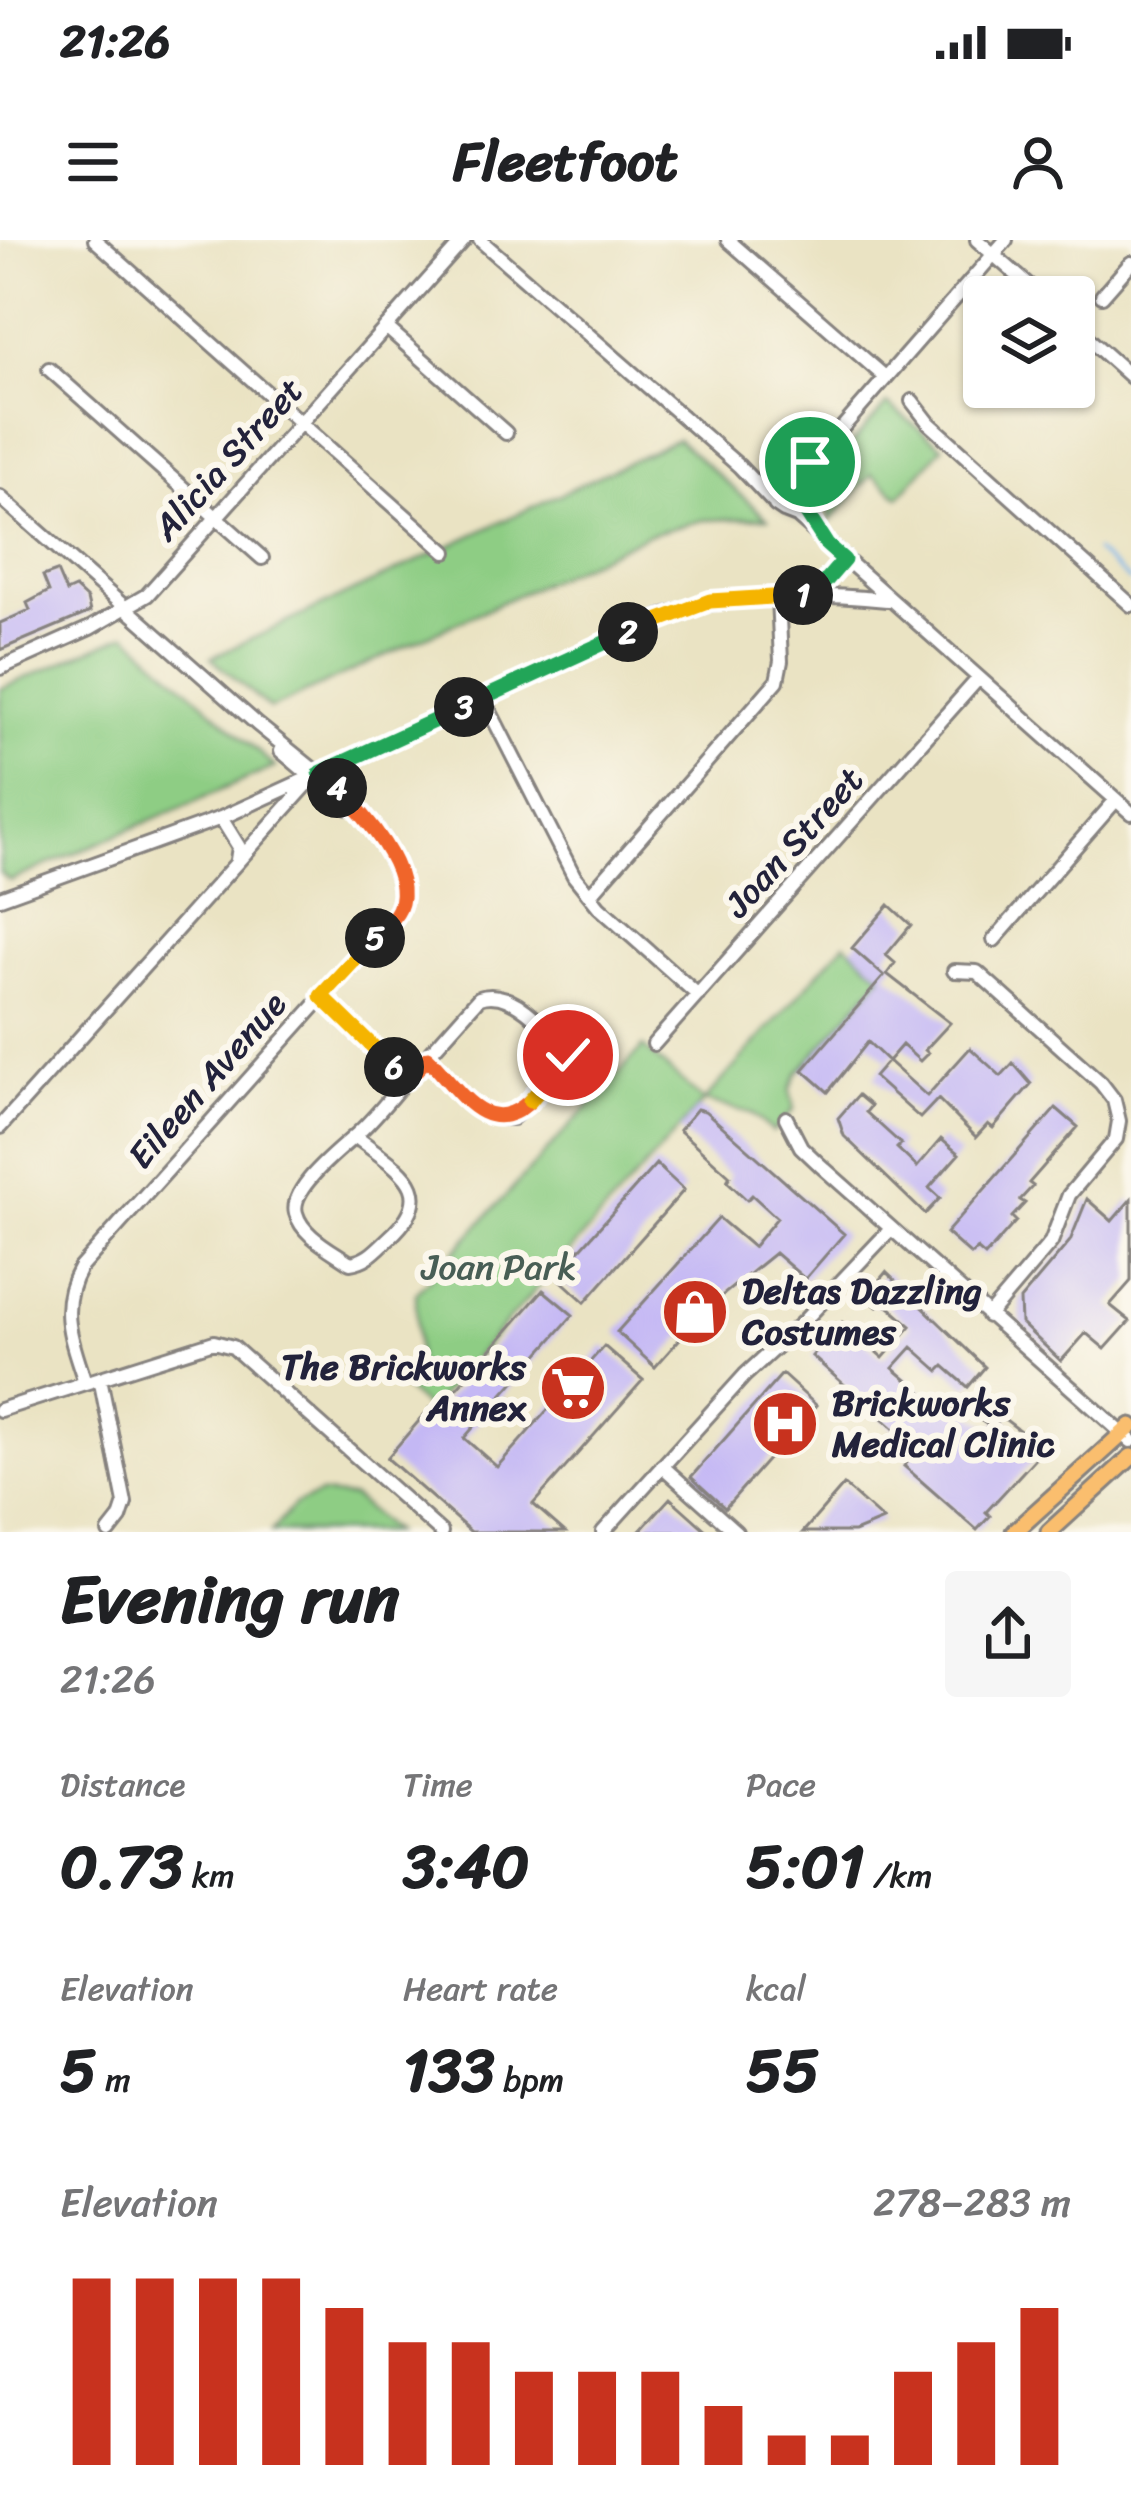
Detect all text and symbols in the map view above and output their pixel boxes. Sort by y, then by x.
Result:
text: 21:26 [60,2,170,82]
text: Fleetfoot [453,114,678,210]
icon: menu [60,129,126,195]
icon: person [1005,129,1071,195]
map controls [963,276,1095,408]
button: layers [963,276,1095,408]
street label: Alicia Street [135,362,320,557]
pin [759,411,861,513]
icon: arrive [777,429,843,495]
pin: 1 [773,565,833,625]
text: 1 [796,566,810,624]
pin: 2 [598,602,658,662]
text: 2 [618,603,638,661]
pin: 3 [434,677,494,737]
text: 3 [455,678,473,736]
street label: Joan Street [706,751,880,934]
pin: 4 [307,758,367,818]
text: 4 [327,759,347,817]
pin: 5 [345,908,405,968]
text: 5 [365,909,385,967]
street label: Eileen Avenue [111,976,303,1184]
pin [517,1004,619,1106]
icon: check [535,1022,601,1088]
pin: 6 [364,1037,424,1097]
text: 6 [385,1038,403,1096]
park label: Joan Park [419,1235,577,1299]
place label: Deltas Dazzling Costumes [741,1259,982,1364]
shop icon: Deltas Dazzling Costumes [660,1277,730,1347]
place label: The Brickworks Annex [281,1335,528,1440]
supermarket icon: The Brickworks Annex [538,1353,608,1423]
place label: Brickworks Medical Clinic [831,1371,1055,1476]
hospital icon: Brickworks Medical Clinic [750,1389,820,1459]
text: Evening run [60,1541,400,1658]
button: share [945,1571,1071,1697]
text: 21:26 [60,1645,156,1714]
text: Distance [60,1756,185,1814]
text: Time [403,1756,473,1814]
text: Pace [746,1756,816,1814]
text: 0.73 [60,1814,183,1920]
text: 3:40 [403,1814,529,1920]
text: 5:01 [746,1814,864,1920]
text: km [183,1847,235,1905]
text: /km [864,1847,932,1905]
text: Elevation [60,1960,194,2018]
text: Heart rate [403,1960,558,2018]
text: kcal [746,1960,806,2018]
text: 5 [60,2018,97,2124]
text: 133 [403,2018,495,2124]
text: 55 [746,2018,819,2124]
text: m [97,2051,131,2109]
text: bpm [495,2051,564,2109]
text: Elevation [60,2168,218,2237]
text: 278–283 m [873,2168,1071,2237]

